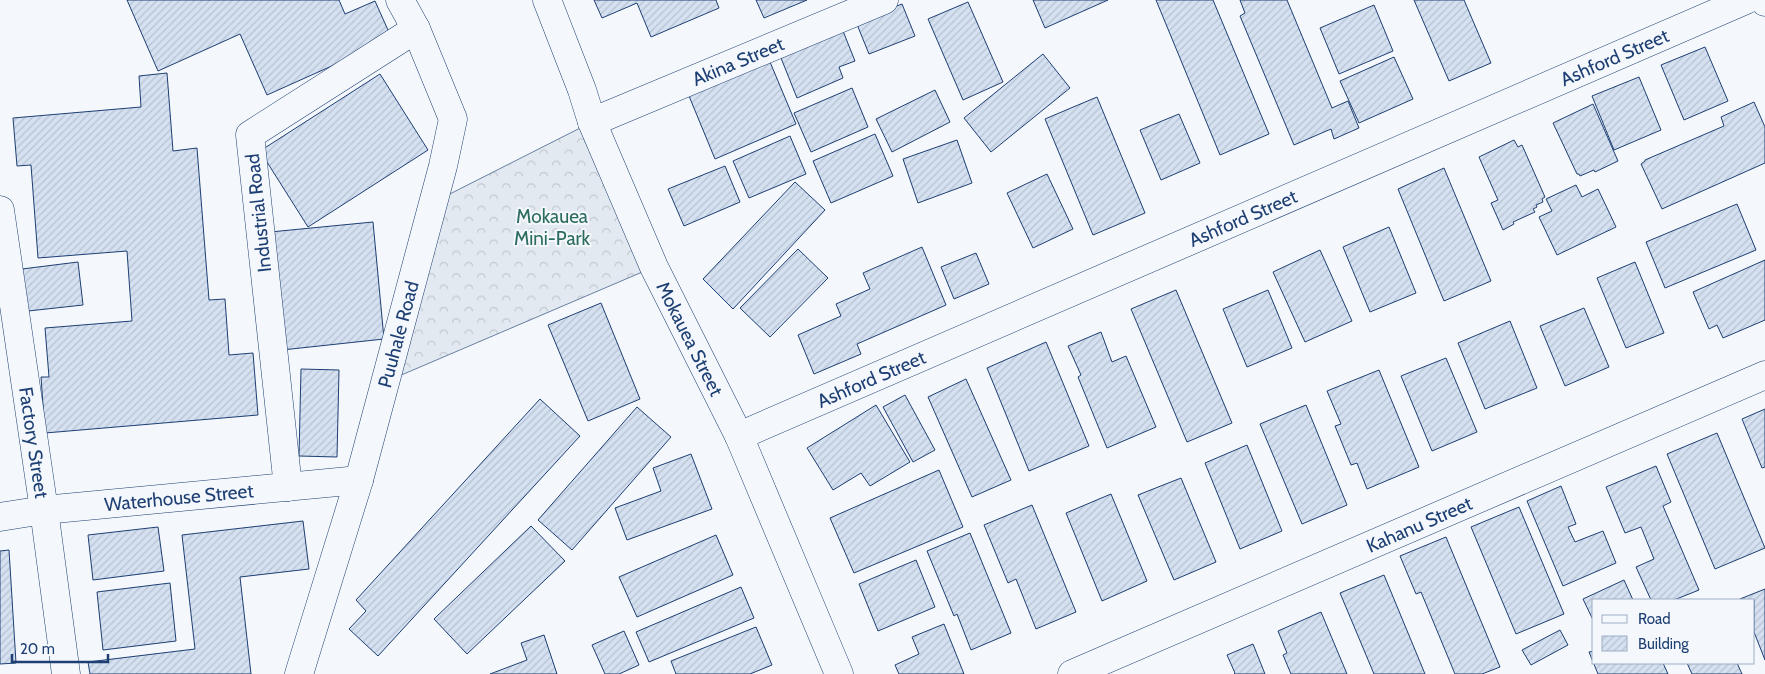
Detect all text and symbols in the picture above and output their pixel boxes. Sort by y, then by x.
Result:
street label: Ashford Street [1557,24,1673,91]
street label: Akina Street [689,32,788,91]
street label: Industrial Road [241,152,276,273]
street label: Ashford Street [1185,185,1301,252]
park label: Mokauea Mini-Park [514,205,591,250]
street label: Puuhale Road [373,278,424,390]
street label: Mokauea Street [651,278,728,400]
street label: Ashford Street [814,345,930,413]
street label: Factory Street [14,385,53,500]
street label: Waterhouse Street [103,479,255,516]
street label: Kahanu Street [1363,492,1476,558]
legend [1592,599,1755,664]
text: Road [1638,610,1671,628]
scale bar [12,632,109,664]
text: Building [1638,635,1689,653]
text: 20 m [20,640,55,658]

